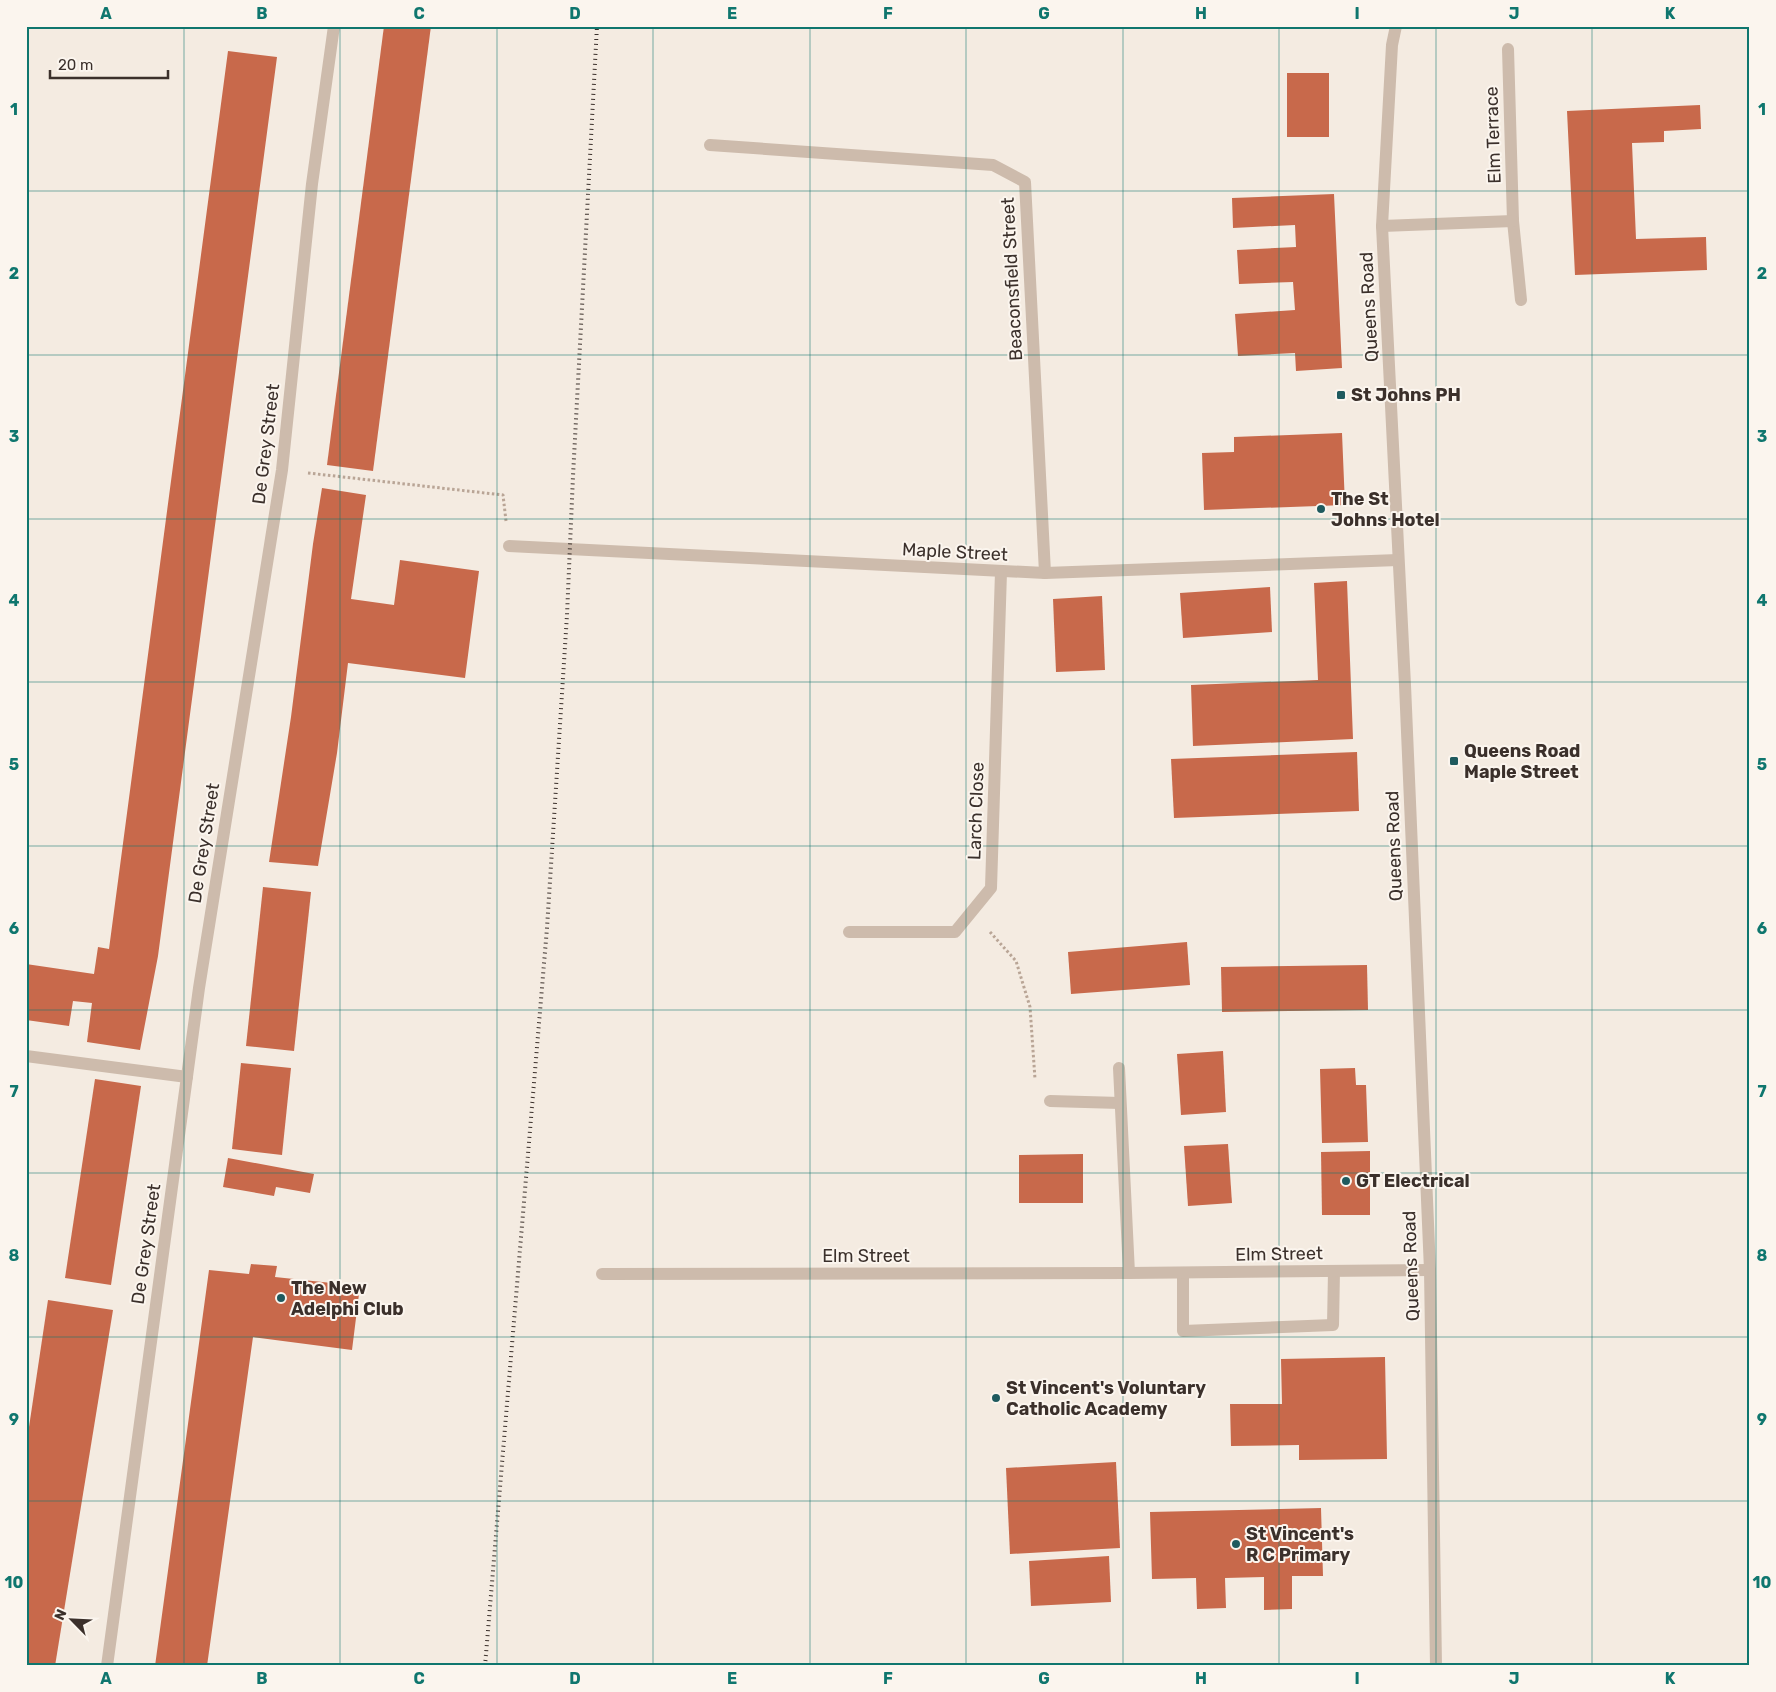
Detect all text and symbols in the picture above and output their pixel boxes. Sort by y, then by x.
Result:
text: A [100,4,112,23]
text: B [256,4,268,23]
text: C [413,4,425,23]
text: D [569,4,581,23]
text: E [727,4,737,23]
text: F [883,4,893,23]
text: G [1038,4,1050,23]
text: H [1195,4,1207,23]
text: I [1354,4,1360,23]
text: J [1509,4,1519,23]
text: K [1665,4,1676,23]
scale bar [50,48,168,80]
text: 20 m [58,56,93,74]
street label: Elm Terrace [1480,86,1506,184]
text: 1 [10,100,18,119]
text: 1 [1758,100,1766,119]
street label: Beaconsfield Street [997,197,1027,361]
street label: Queens Road [1355,251,1383,363]
text: 2 [9,264,19,283]
text: 2 [1757,264,1767,283]
street label: De Grey Street [248,382,284,506]
place label: St Johns PH [1351,384,1461,406]
marker: St Johns PH [1335,389,1347,401]
text: 3 [9,427,19,446]
text: 3 [1757,427,1767,446]
place label: The St Johns Hotel [1331,488,1440,531]
marker: The St Johns Hotel [1315,503,1327,515]
street label: Maple Street [902,538,1008,566]
text: 4 [9,591,20,610]
text: 4 [1757,591,1768,610]
place label: Queens Road Maple Street [1464,740,1580,783]
text: 5 [9,755,19,774]
marker: Queens Road Maple Street [1448,755,1460,767]
text: 5 [1757,755,1767,774]
street label: Larch Close [963,762,989,860]
street label: De Grey Street [184,781,224,905]
street label: Queens Road [1381,790,1407,902]
text: 6 [9,919,19,938]
text: 6 [1757,919,1767,938]
text: 7 [9,1082,19,1101]
text: 7 [1757,1082,1767,1101]
place label: GT Electrical [1356,1170,1470,1192]
marker: GT Electrical [1340,1175,1352,1187]
street label: De Grey Street [127,1182,165,1306]
street label: Queens Road [1398,1210,1424,1322]
street label: Elm Street [1235,1242,1323,1266]
street label: Elm Street [822,1245,910,1267]
text: 8 [9,1246,20,1265]
text: 8 [1757,1246,1768,1265]
place label: The New Adelphi Club [291,1277,404,1320]
marker: The New Adelphi Club [275,1292,287,1304]
place label: St Vincent's Voluntary Catholic Academy [1006,1377,1206,1420]
marker: St Vincent's Voluntary Catholic Academy [990,1392,1002,1404]
text: 9 [9,1410,19,1429]
text: 9 [1757,1410,1767,1429]
place label: St Vincent's R C Primary [1246,1523,1354,1566]
marker: St Vincent's R C Primary [1230,1538,1242,1550]
text: 10 [5,1573,24,1592]
text: 10 [1753,1573,1772,1592]
north arrow [48,1594,98,1644]
text: N [51,1607,70,1623]
text: A [100,1669,112,1688]
text: B [256,1669,268,1688]
text: C [413,1669,425,1688]
text: D [569,1669,581,1688]
text: E [727,1669,737,1688]
text: F [883,1669,893,1688]
text: G [1038,1669,1050,1688]
text: H [1195,1669,1207,1688]
text: I [1354,1669,1360,1688]
text: J [1509,1669,1519,1688]
text: K [1665,1669,1676,1688]

